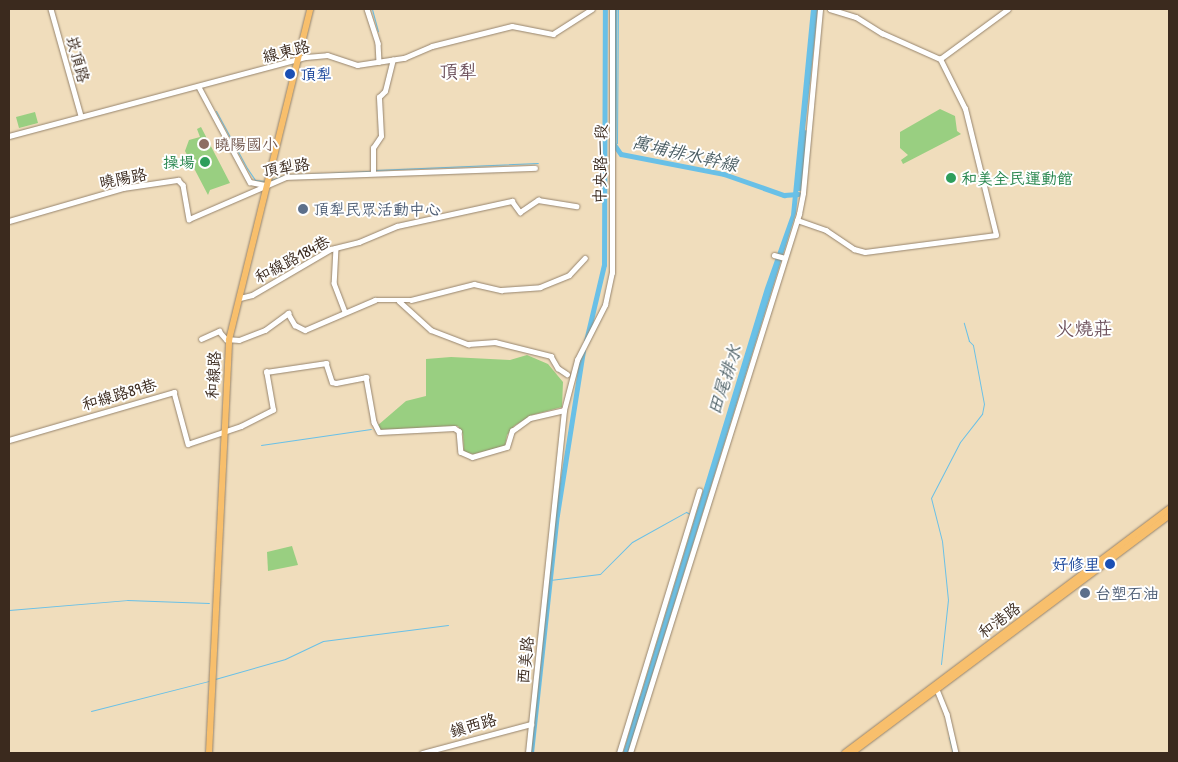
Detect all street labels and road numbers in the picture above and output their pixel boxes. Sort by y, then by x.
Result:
street label: 崁頂路 [62,33,94,85]
street label: 線東路 [260,36,312,66]
street label: 中央路一段 [590,124,610,204]
street label: 頂犁路 [261,154,311,180]
street label: 曉陽路 [98,164,148,192]
street label: 和線路184巷 [251,231,333,287]
street label: 和線路 [202,351,224,399]
street label: 和線路89巷 [79,374,159,414]
street label: 和港路 [974,598,1024,642]
street label: 西美路 [513,635,537,685]
street label: 鎮西路 [447,709,499,741]

